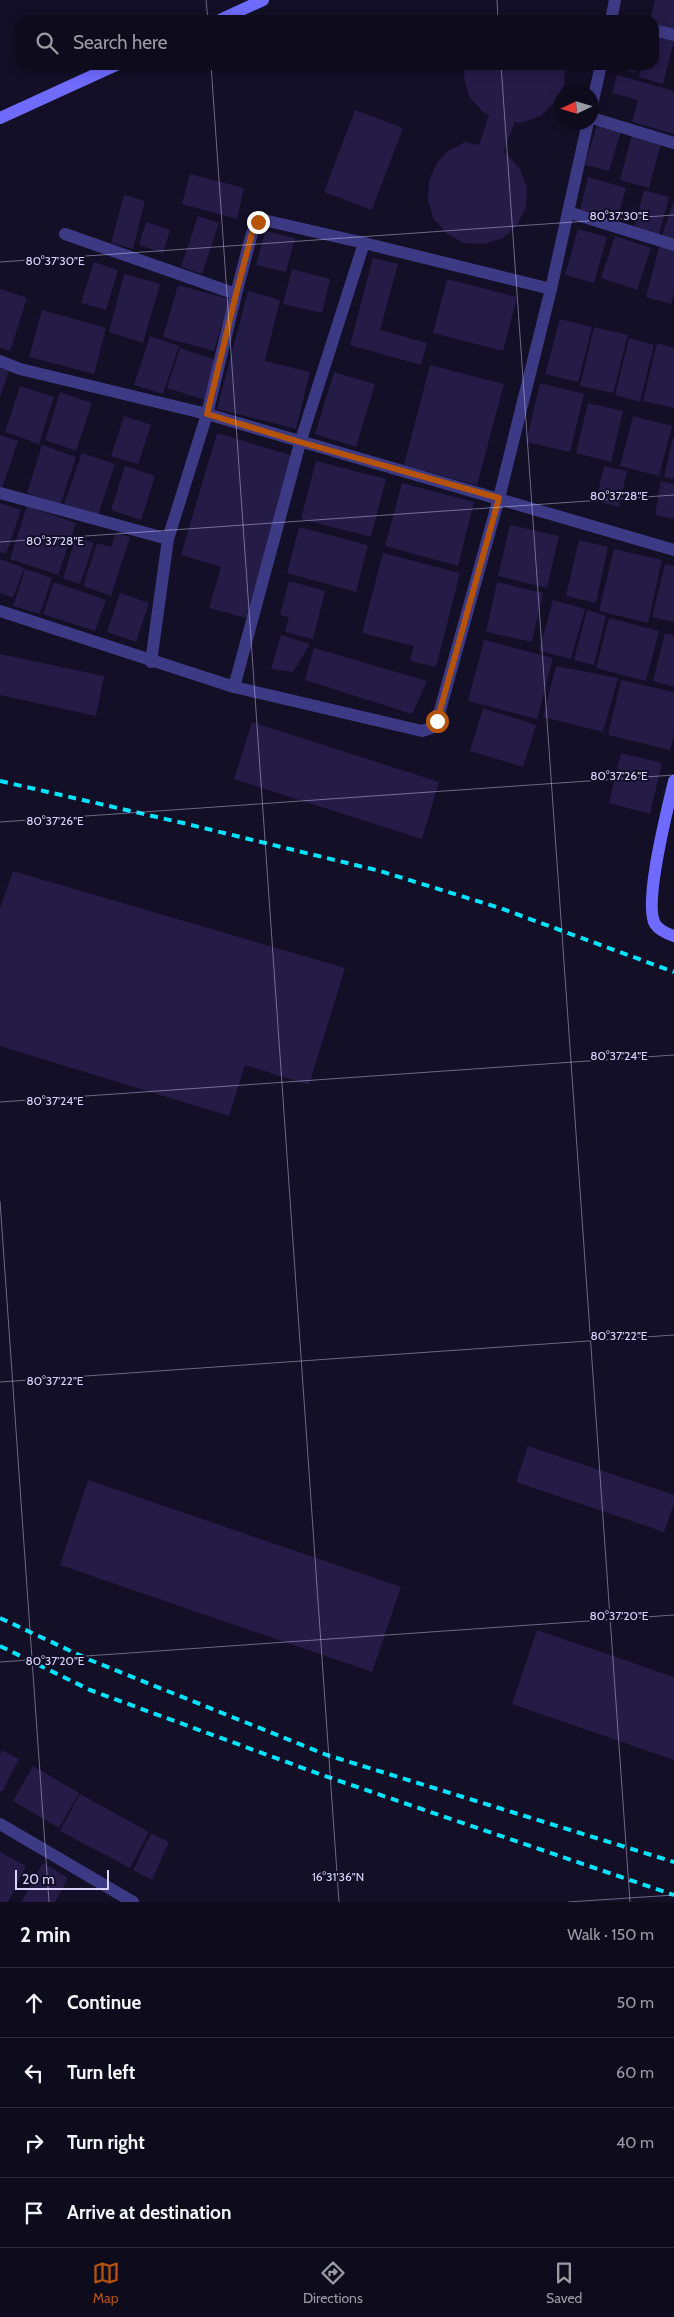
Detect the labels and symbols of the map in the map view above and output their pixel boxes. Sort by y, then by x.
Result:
north arrow [554,85,599,130]
text: 80°37'30"E [589,208,649,223]
route end [247,211,270,234]
text: 80°37'30"E [25,253,85,268]
text: 80°37'28"E [590,488,648,503]
text: 80°37'28"E [26,533,84,548]
route start [426,710,449,733]
text: 80°37'26"E [590,768,648,783]
text: 80°37'26"E [26,813,84,828]
text: 80°37'24"E [590,1048,648,1063]
text: 80°37'24"E [26,1093,84,1108]
text: 80°37'22"E [591,1328,648,1343]
text: 80°37'22"E [27,1373,84,1388]
text: 80°37'20"E [590,1608,649,1623]
text: 80°37'20"E [26,1653,85,1668]
scale bar [15,1867,109,1890]
text: 16°31'36"N [312,1869,364,1884]

